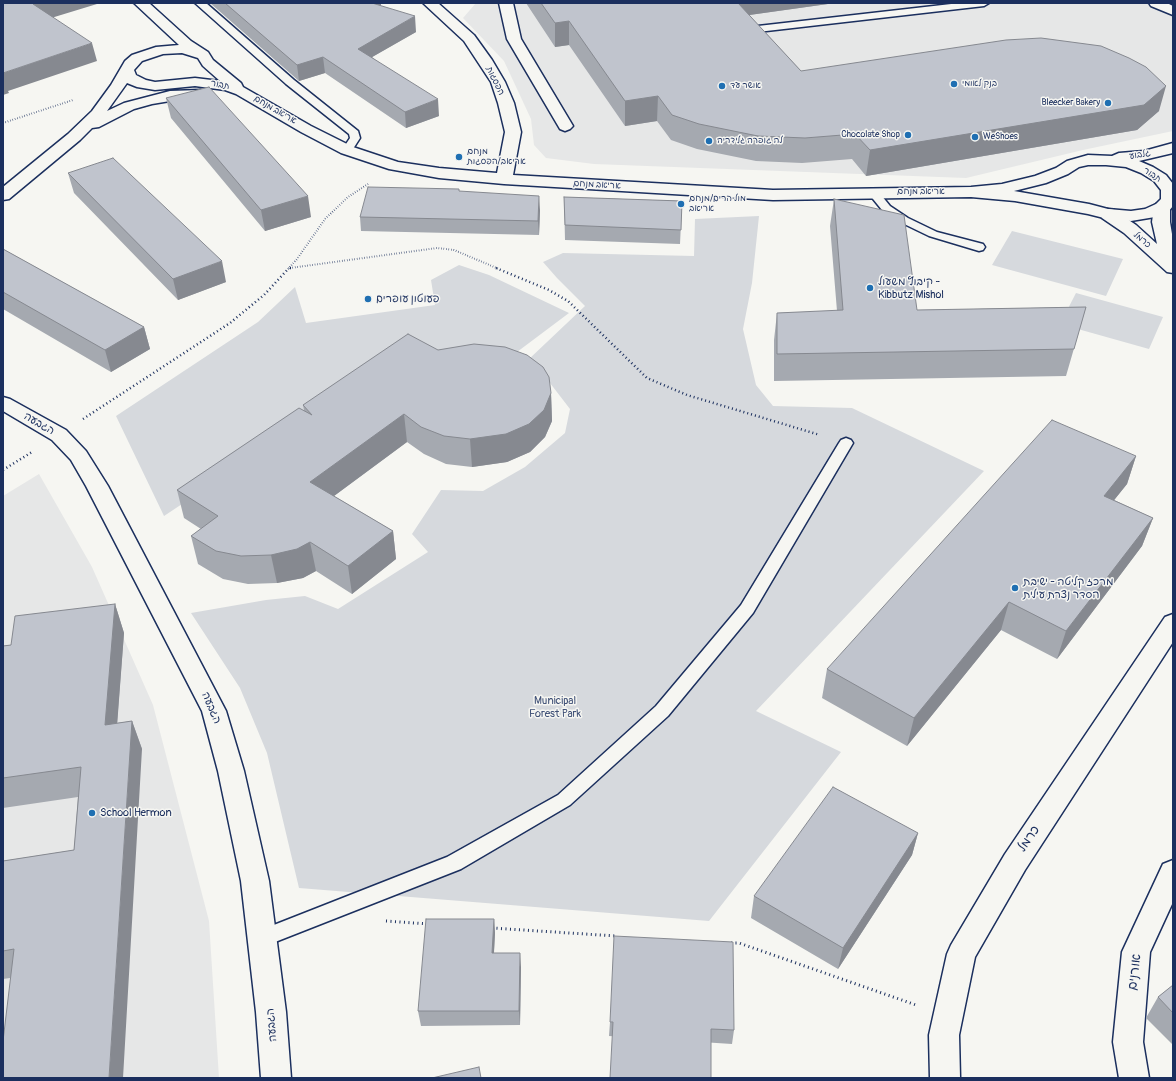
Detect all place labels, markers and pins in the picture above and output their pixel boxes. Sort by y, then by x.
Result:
marker: בנק לאומי [949,79,959,89]
place label: בנק לאומי [962,79,997,89]
marker: אושר עד [717,81,727,91]
place label: אושר עד [730,81,761,91]
place label: Bleecker Bakery [1041,98,1100,108]
marker: Bleecker Bakery [1103,98,1113,108]
place label: Chocolate Shop [841,130,900,140]
marker: Chocolate Shop [903,130,913,140]
marker: WeShoes [970,132,980,142]
place label: WeShoes [983,132,1018,142]
marker: לה גופרה גלידריה [704,136,714,146]
place label: לה גופרה גלידריה [717,136,783,146]
place label: מנחם אריאב/הפסגות [467,147,526,168]
marker: מנחם אריאב/הפסגות [454,152,464,162]
place label: מול הרים/מנחם אריאב [689,194,746,215]
marker: מול הרים/מנחם אריאב [676,199,686,209]
place label: קיבוץ משעול - Kibbutz Mishol [878,275,944,301]
marker: קיבוץ משעול - Kibbutz Mishol [865,283,875,293]
place label: פעוטון עופרים [376,292,439,306]
marker: פעוטון עופרים [363,294,373,304]
place label: מרכז קליטה - ישיבת הסדר נצרת עילית [1023,575,1114,601]
marker: מרכז קליטה - ישיבת הסדר נצרת עילית [1010,583,1020,593]
place label: School Hermon [100,806,172,820]
marker: School Hermon [87,808,97,818]

